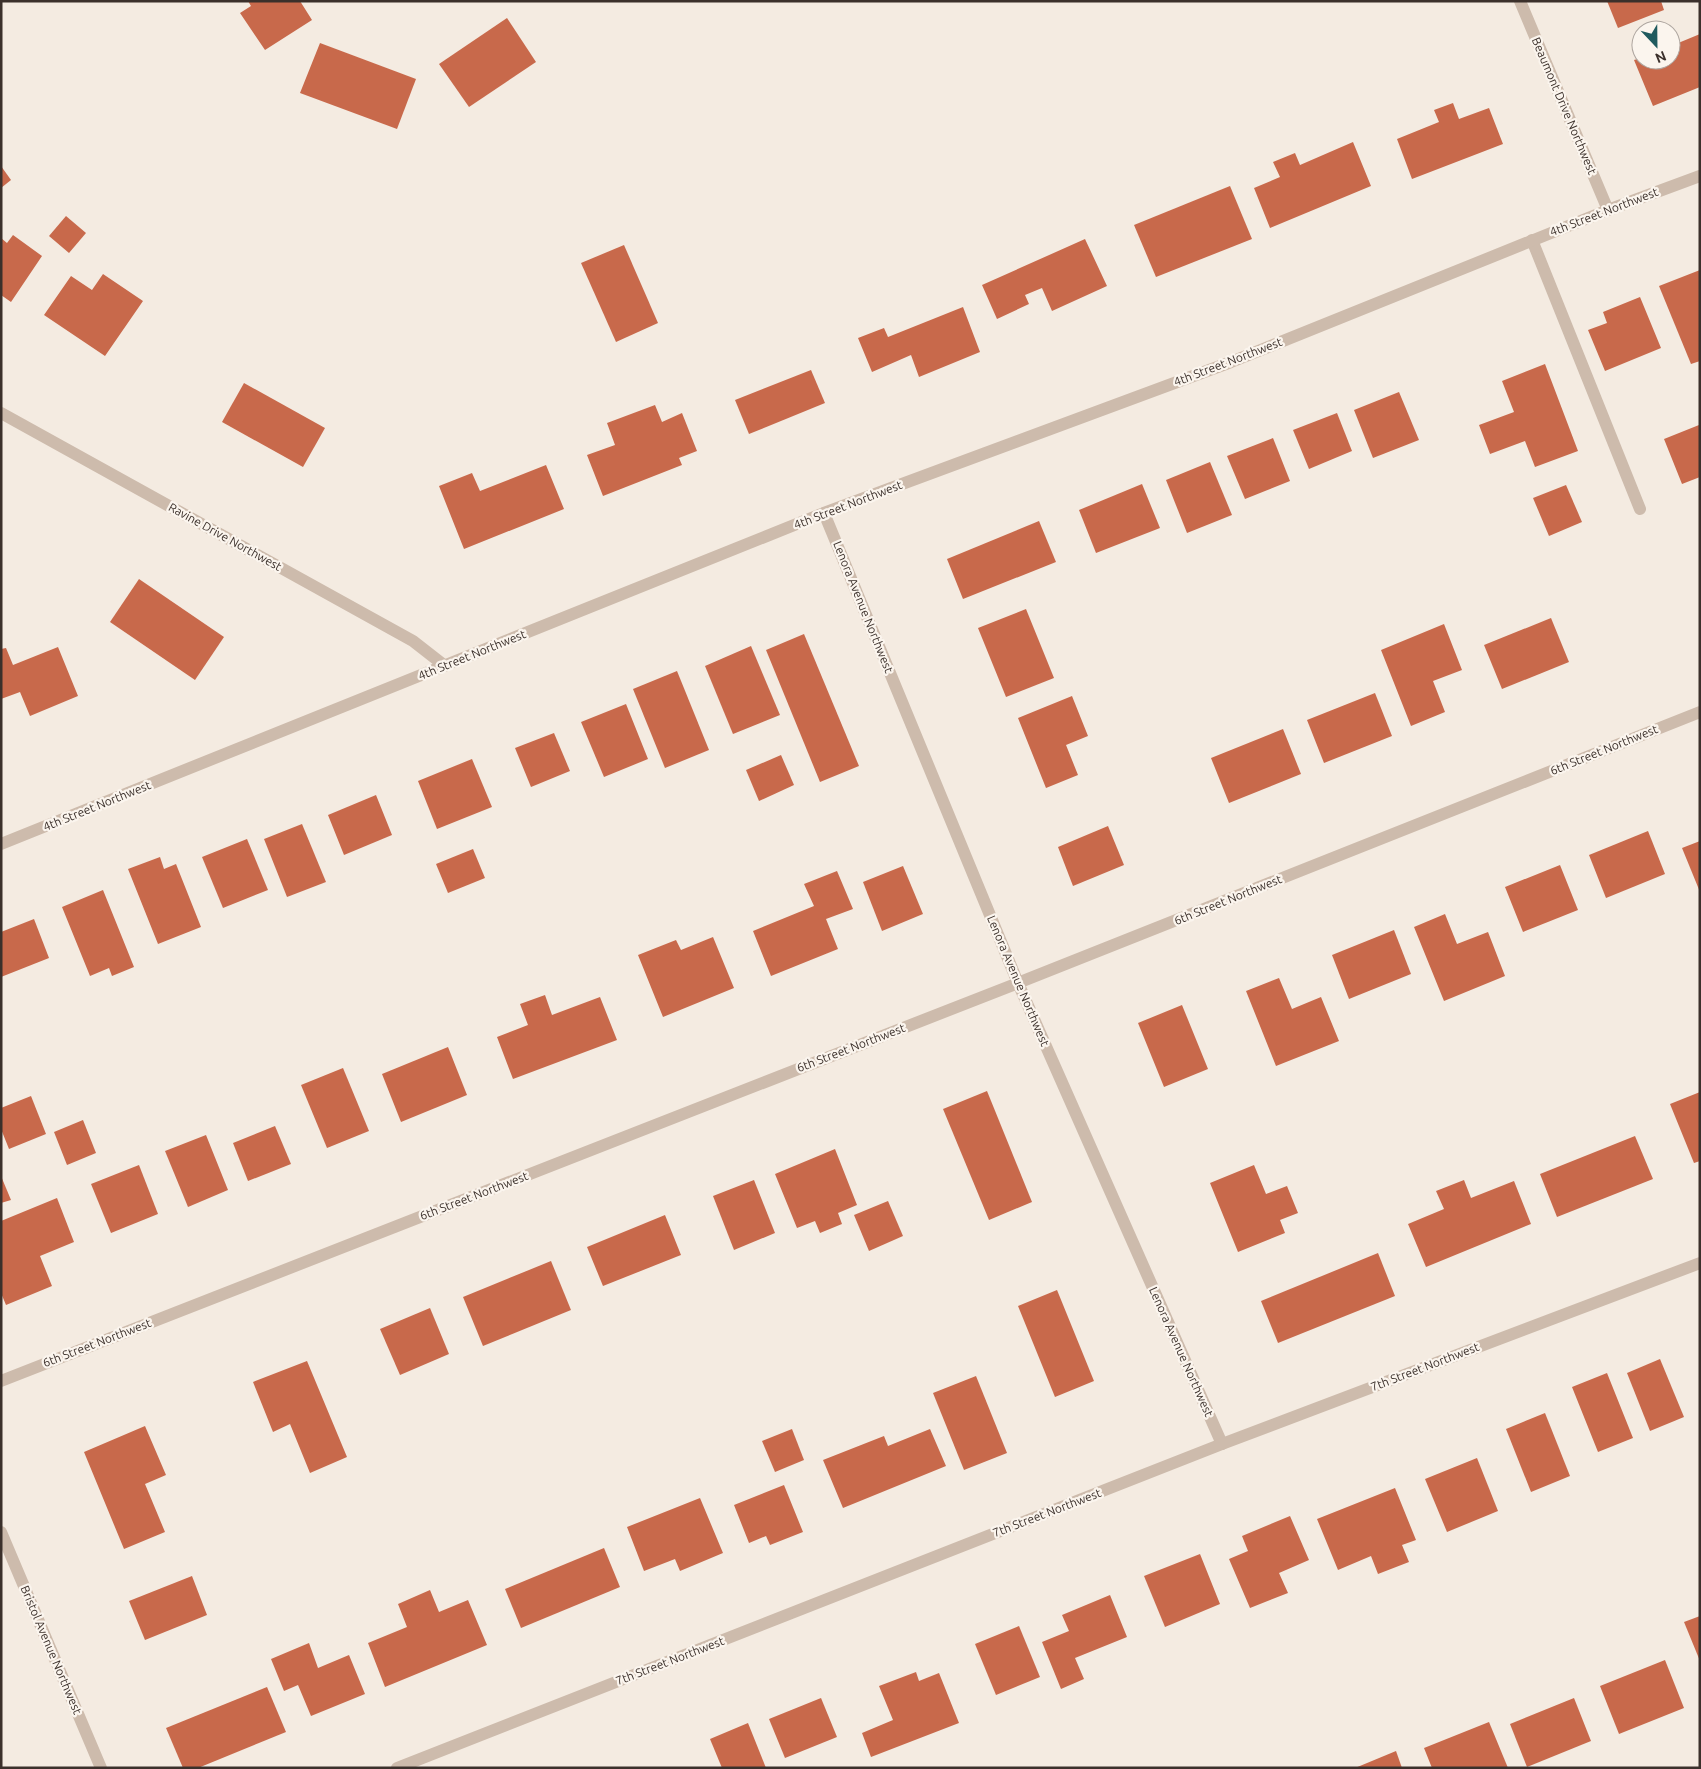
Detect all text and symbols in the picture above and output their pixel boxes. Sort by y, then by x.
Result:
north arrow [1631,20,1681,70]
street label: Beaumont Drive Northwest [1530,35,1599,177]
text: N [1653,48,1669,66]
street label: 4th Street Northwest [1548,185,1660,238]
street label: 4th Street Northwest [1172,335,1284,388]
street label: 4th Street Northwest [792,478,904,531]
street label: Ravine Drive Northwest [166,500,284,573]
street label: Lenora Avenue Northwest [831,539,896,675]
street label: 4th Street Northwest [416,627,528,682]
street label: 6th Street Northwest [1548,722,1660,777]
street label: 4th Street Northwest [41,778,153,833]
street label: 6th Street Northwest [1172,872,1284,927]
street label: Lenora Avenue Northwest [985,913,1052,1048]
street label: 6th Street Northwest [795,1021,907,1074]
street label: 6th Street Northwest [418,1169,530,1222]
street label: Lenora Avenue Northwest [1147,1285,1216,1419]
street label: 6th Street Northwest [41,1316,153,1369]
street label: 7th Street Northwest [1369,1340,1481,1393]
street label: 7th Street Northwest [991,1486,1103,1539]
street label: Bristol Avenue Northwest [18,1583,85,1716]
street label: 7th Street Northwest [614,1634,726,1687]

